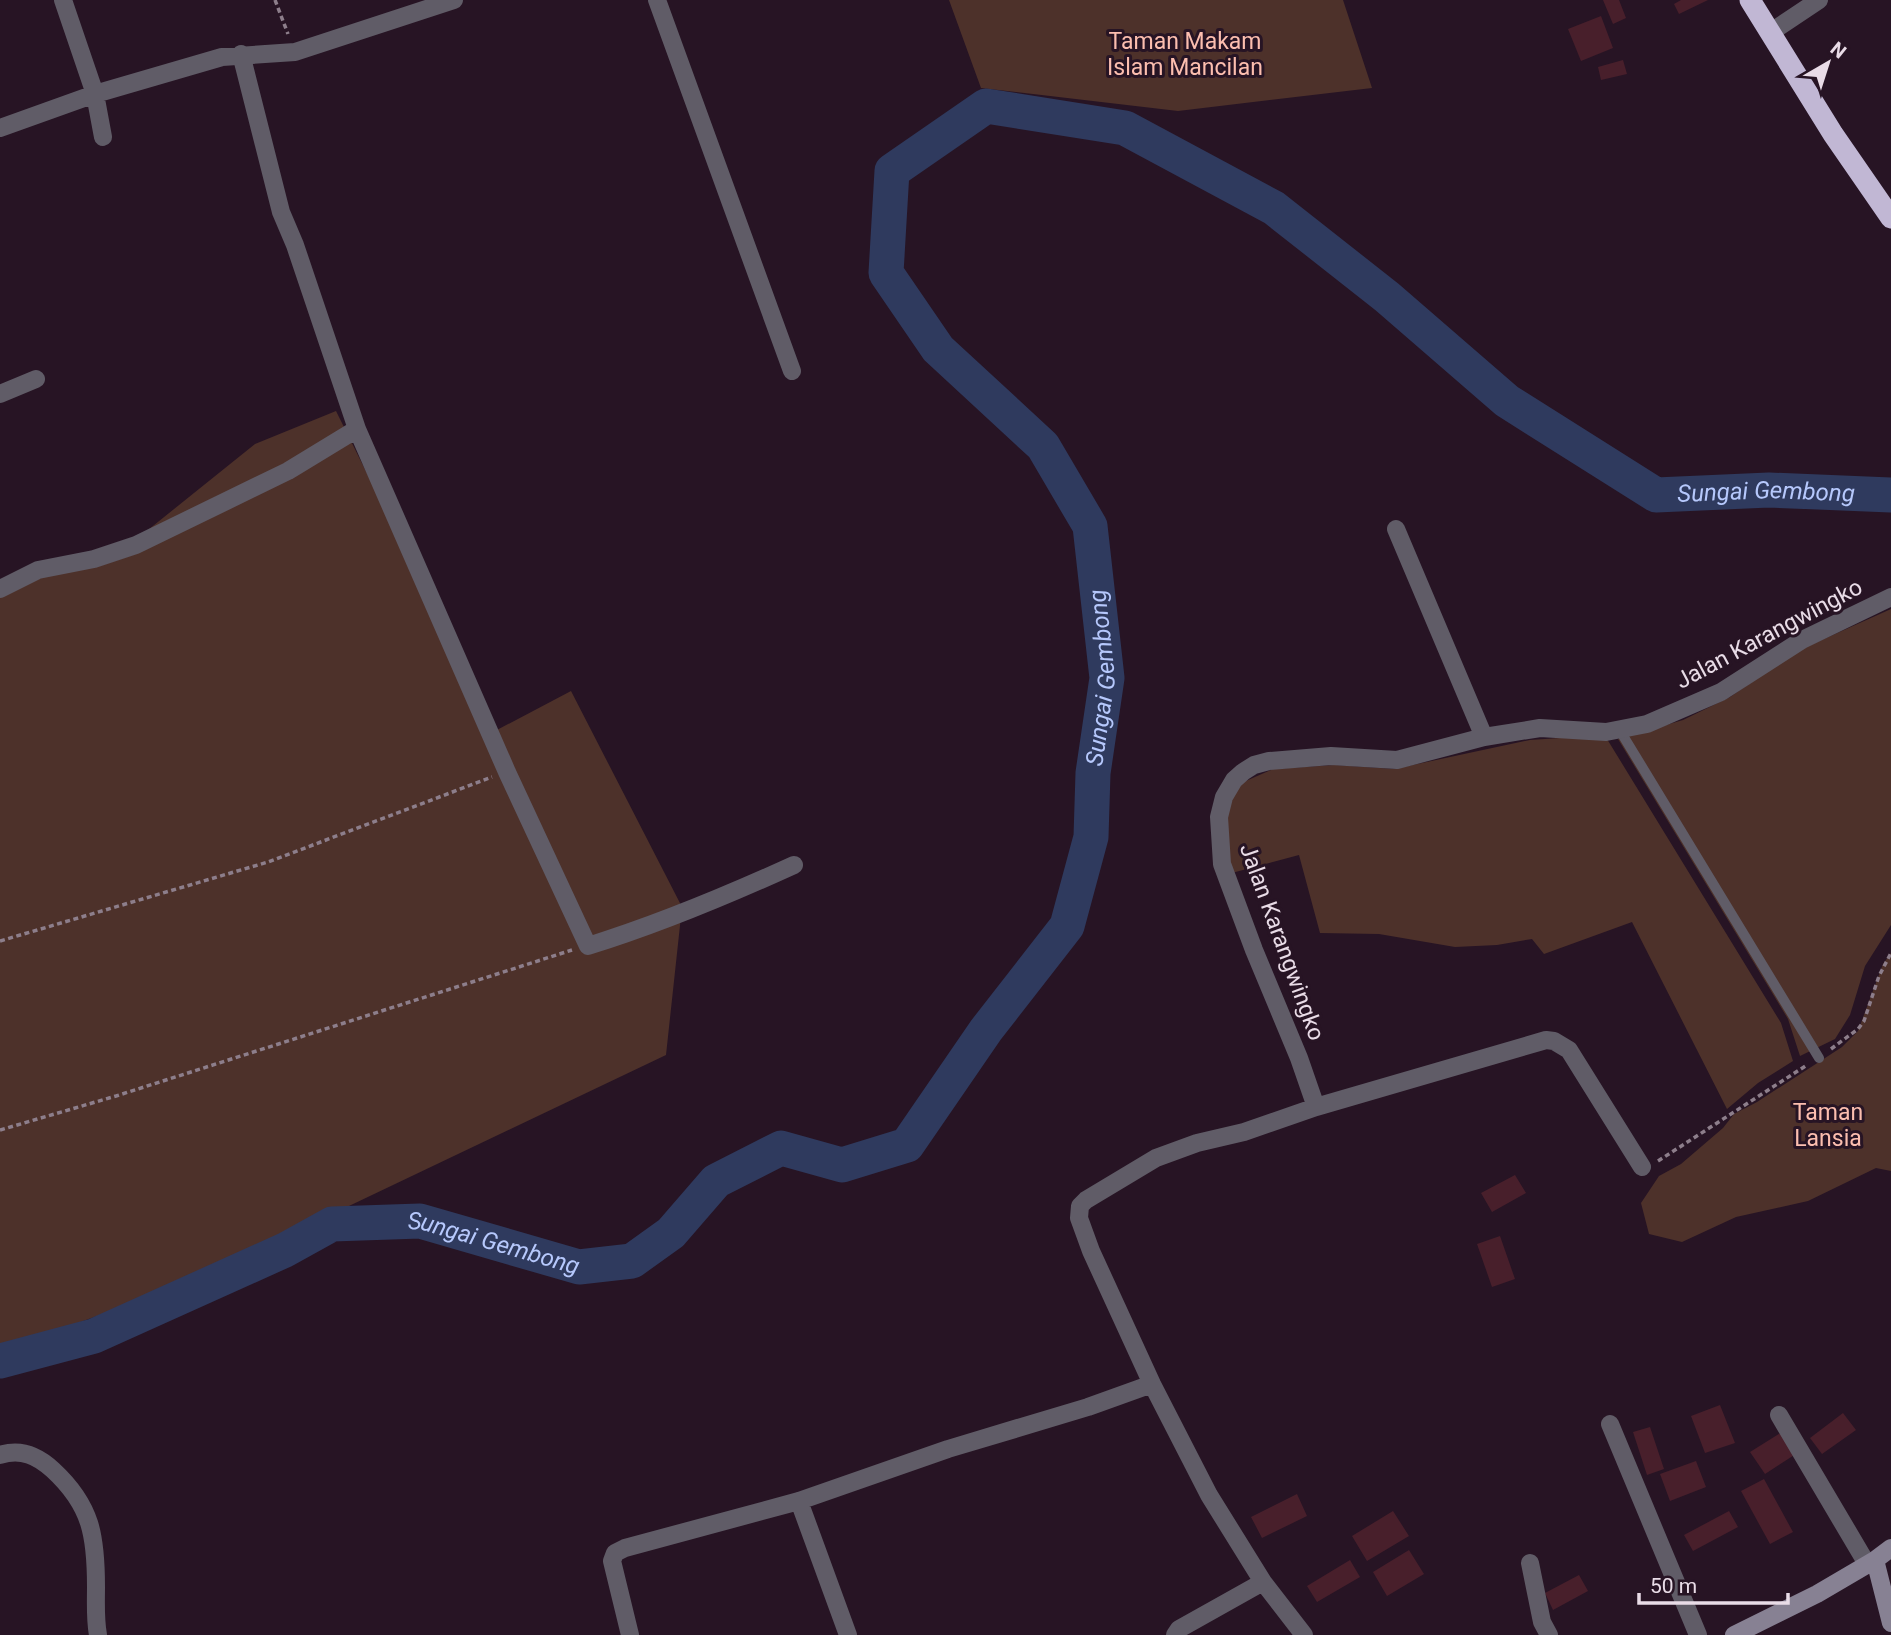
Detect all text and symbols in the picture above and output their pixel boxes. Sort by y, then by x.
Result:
park label: Taman Makam Islam Mancilan [1107,28,1263,81]
north arrow [1793,28,1863,98]
text: N [1826,37,1851,63]
water label: Sungai Gembong [1677,476,1855,508]
street label: Jalan Karangwingko [1671,573,1867,695]
water label: Sungai Gembong [1080,588,1121,768]
street label: Jalan Karangwingko [1234,840,1330,1044]
park label: Taman Lansia [1793,1099,1863,1152]
water label: Sungai Gembong [407,1207,583,1280]
scale bar [1639,1562,1788,1606]
text: 50 m [1650,1574,1697,1598]

